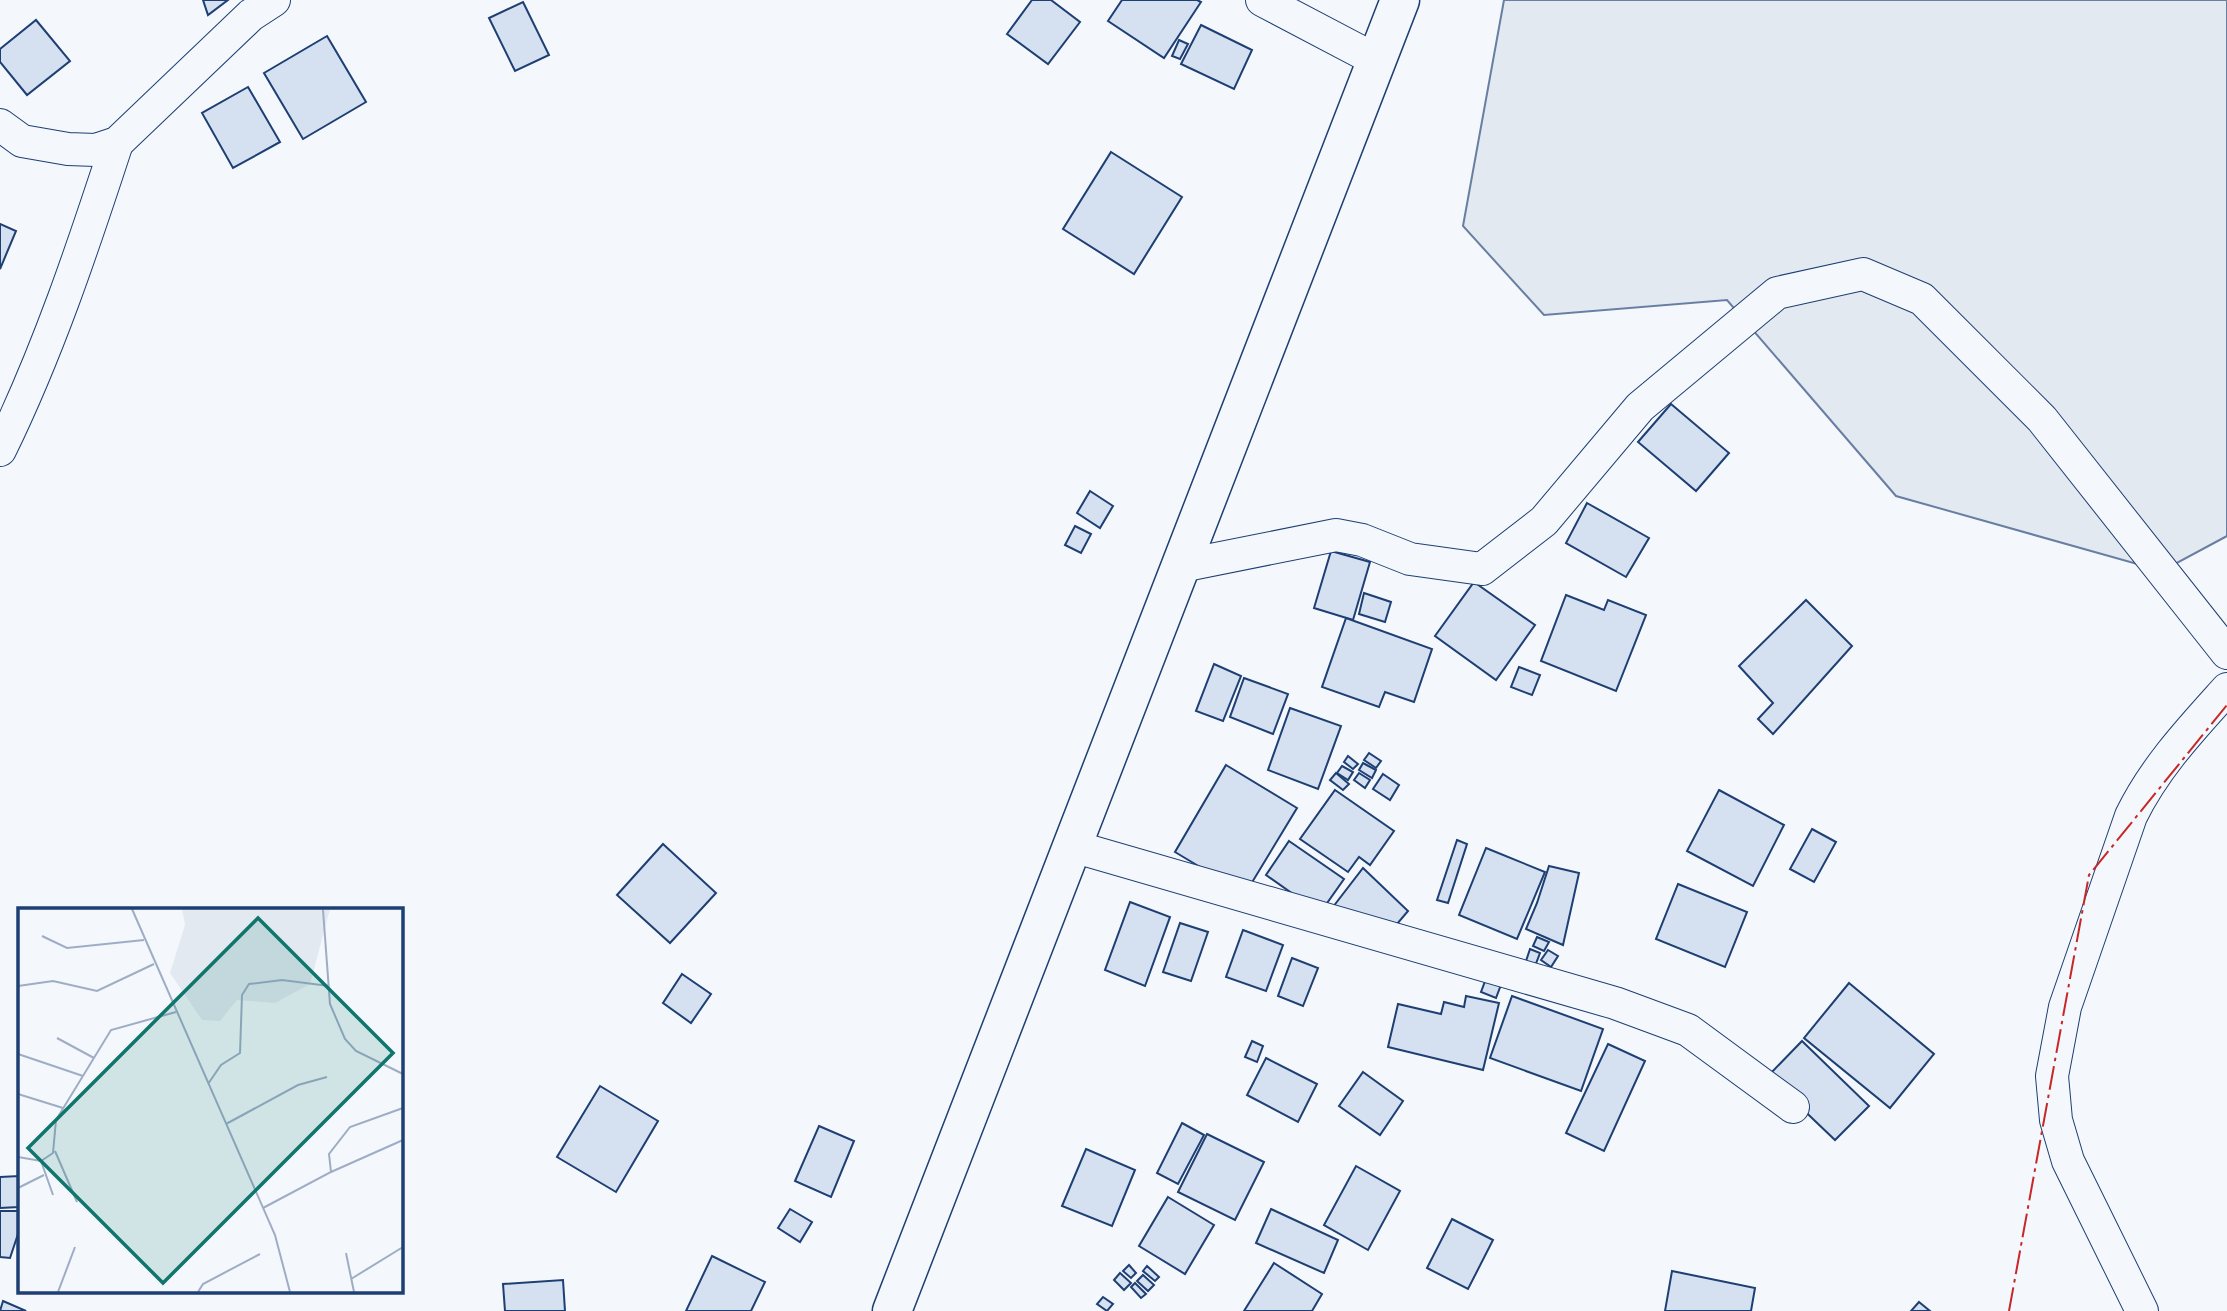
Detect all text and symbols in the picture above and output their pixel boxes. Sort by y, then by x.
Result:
inset map [18,908,402,1294]

